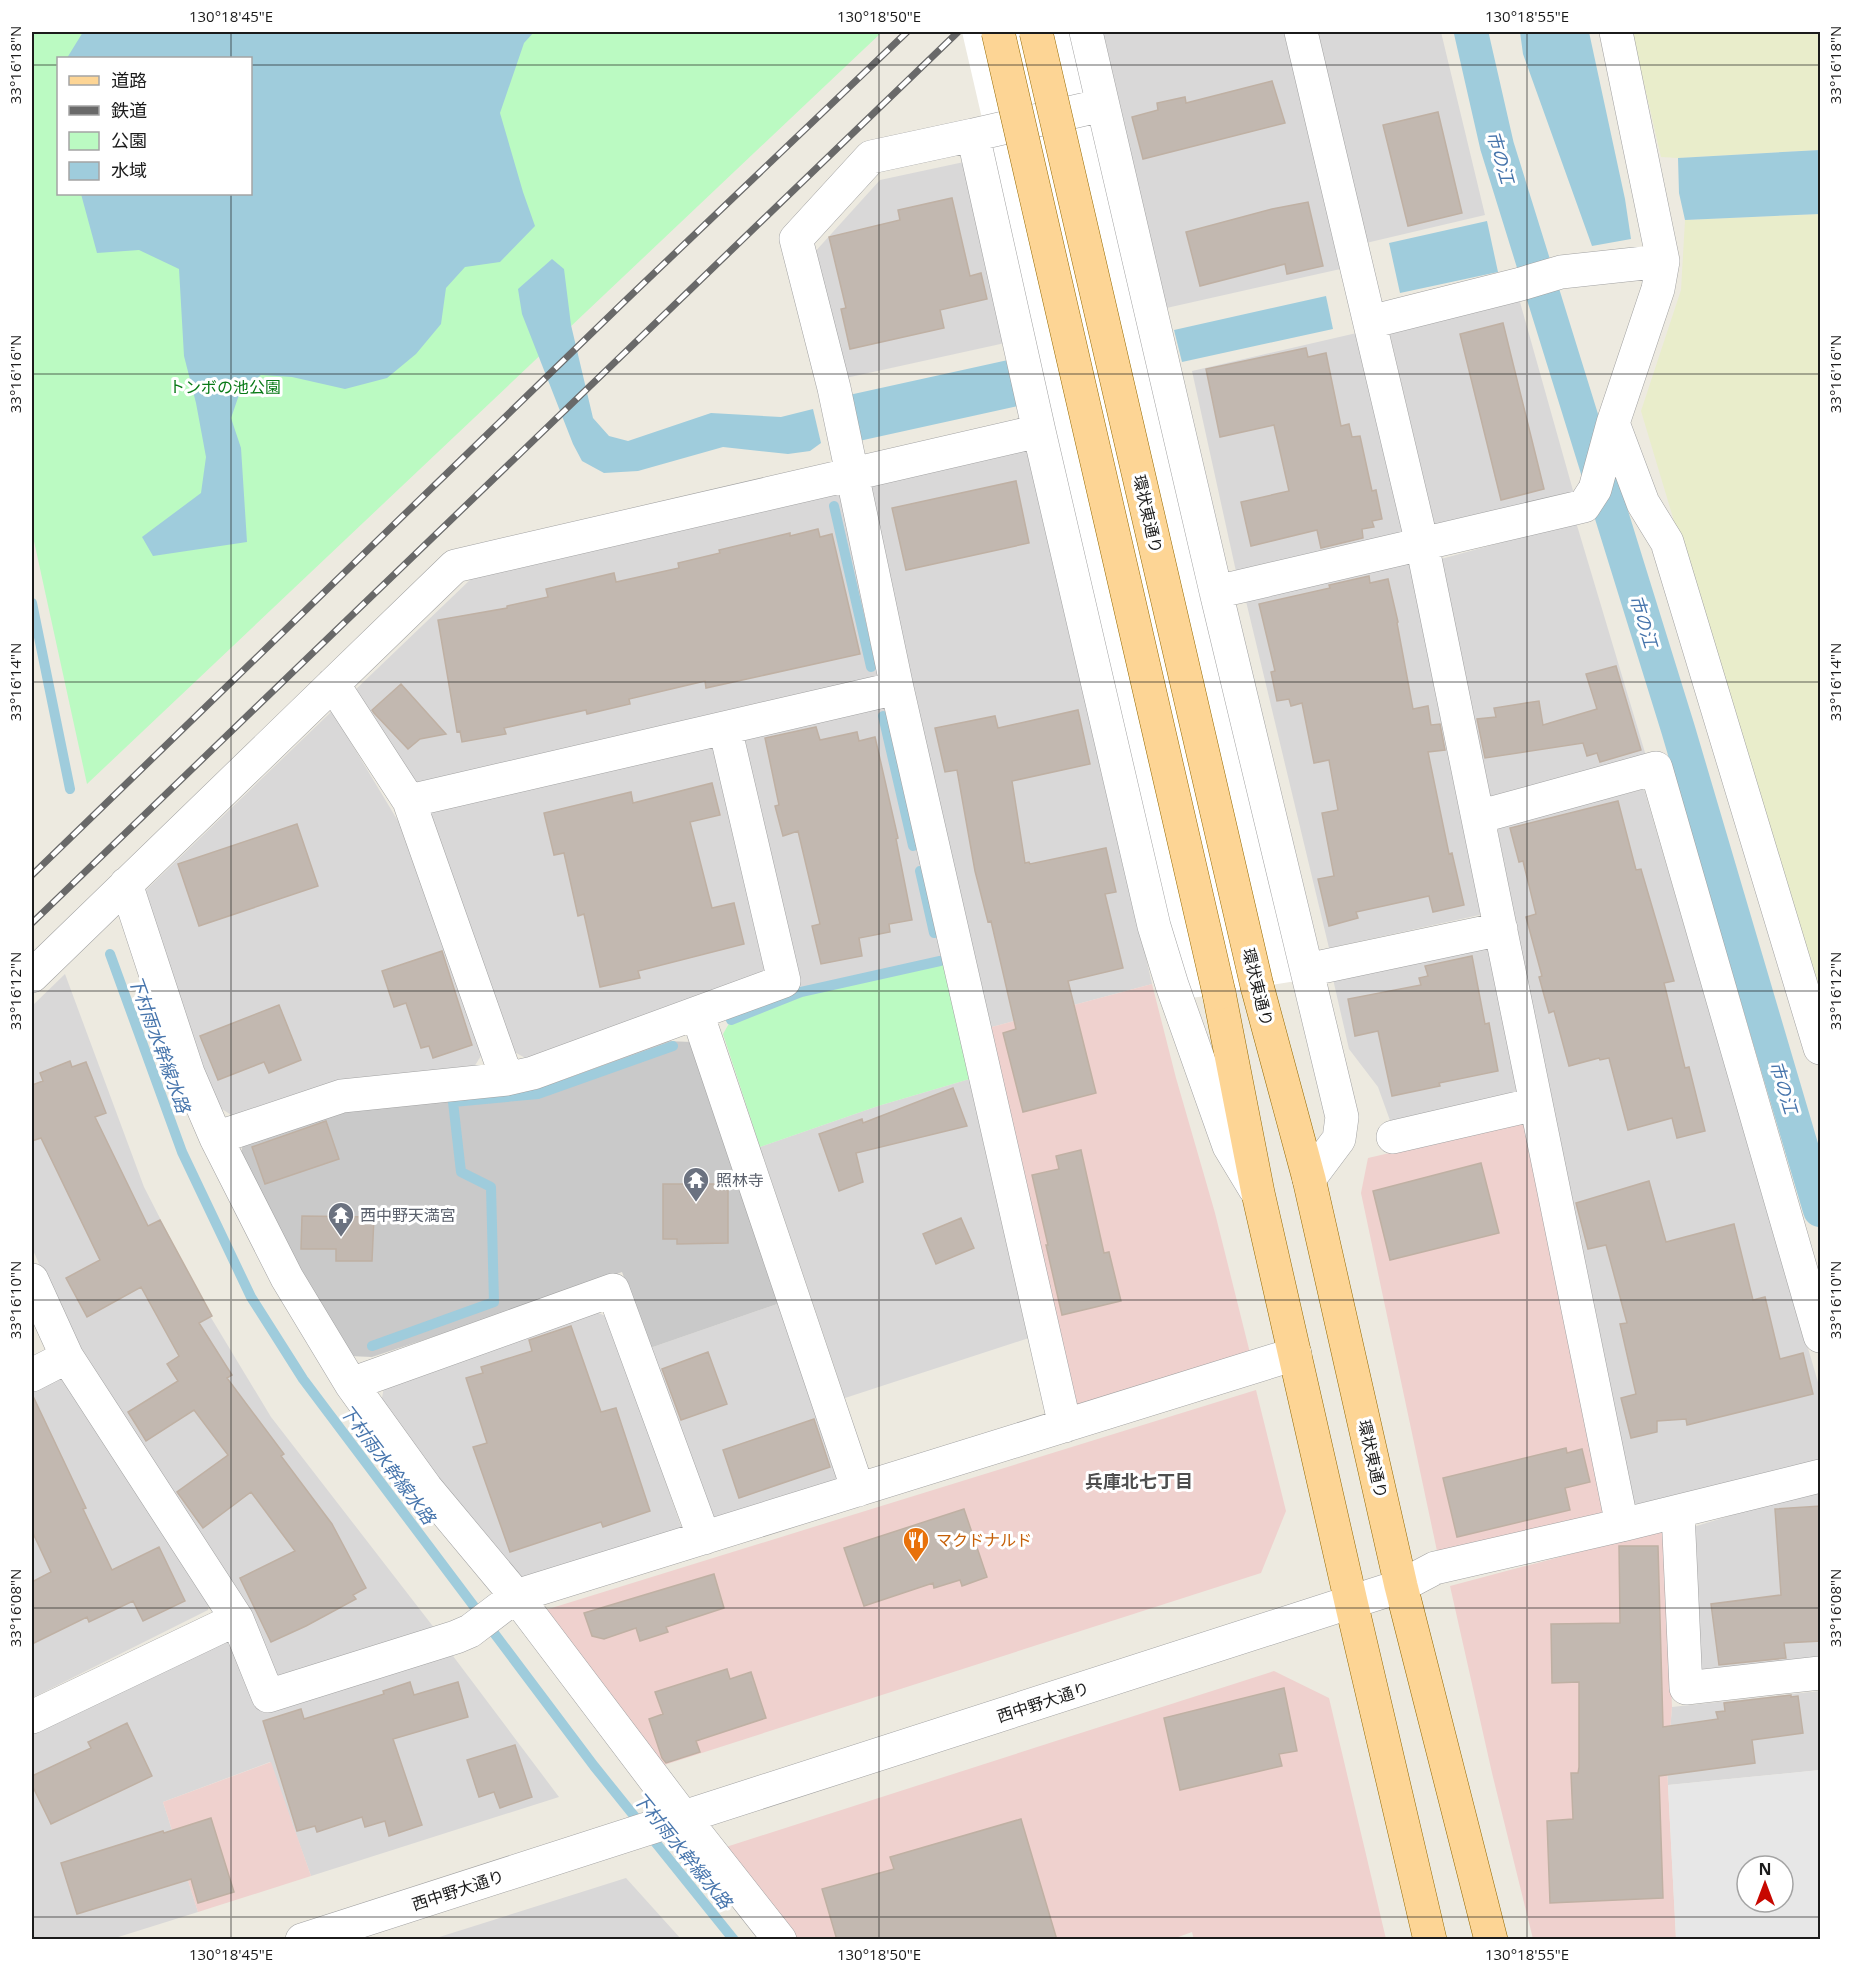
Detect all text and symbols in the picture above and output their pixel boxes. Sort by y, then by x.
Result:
text: 130°18'45"E [189,6,273,26]
text: 130°18'50"E [837,6,921,26]
text: 130°18'55"E [1485,6,1569,26]
text: 33°16'18"N [5,26,25,104]
text: 33°16'18"N [1825,26,1845,104]
legend [57,57,252,195]
text: 道路 [111,68,147,92]
text: 鉄道 [111,98,147,122]
text: 公園 [111,128,147,152]
water label: 市の江 [1482,128,1521,188]
text: 水域 [111,158,147,182]
text: 33°16'16"N [5,335,25,413]
text: 33°16'16"N [1825,335,1845,413]
park label: トンボの池公園 [169,376,281,398]
street label: 環状東通り [1128,473,1168,555]
water label: 市の江 [1625,592,1664,652]
text: 33°16'14"N [5,643,25,721]
text: 33°16'14"N [1825,643,1845,721]
street label: 環状東通り [1238,946,1278,1028]
text: 33°16'12"N [5,952,25,1030]
text: 33°16'12"N [1825,952,1845,1030]
water label: 下村雨水幹線水路 [124,972,197,1118]
water label: 市の江 [1765,1058,1804,1118]
temple icon: 照林寺 [681,1165,711,1203]
place label: 照林寺 [716,1169,764,1191]
temple icon: 西中野天満宮 [326,1200,356,1238]
place label: 西中野天満宮 [360,1204,456,1226]
text: 33°16'10"N [5,1261,25,1339]
text: 33°16'10"N [1825,1261,1845,1339]
water label: 下村雨水幹線水路 [335,1399,442,1530]
street label: 環状東通り [1353,1418,1393,1500]
district label: 兵庫北七丁目 [1085,1469,1193,1493]
restaurant icon: マクドナルド [901,1525,931,1563]
place label: マクドナルド [936,1529,1032,1551]
text: 33°16'08"N [5,1569,25,1647]
text: 33°16'08"N [1825,1569,1845,1647]
street label: 西中野大通り [994,1677,1092,1727]
water label: 下村雨水幹線水路 [628,1786,739,1915]
north arrow [1735,1854,1795,1914]
text: N [1758,1858,1772,1880]
street label: 西中野大通り [409,1865,507,1915]
text: 130°18'45"E [189,1944,273,1964]
text: 130°18'50"E [837,1944,921,1964]
text: 130°18'55"E [1485,1944,1569,1964]

